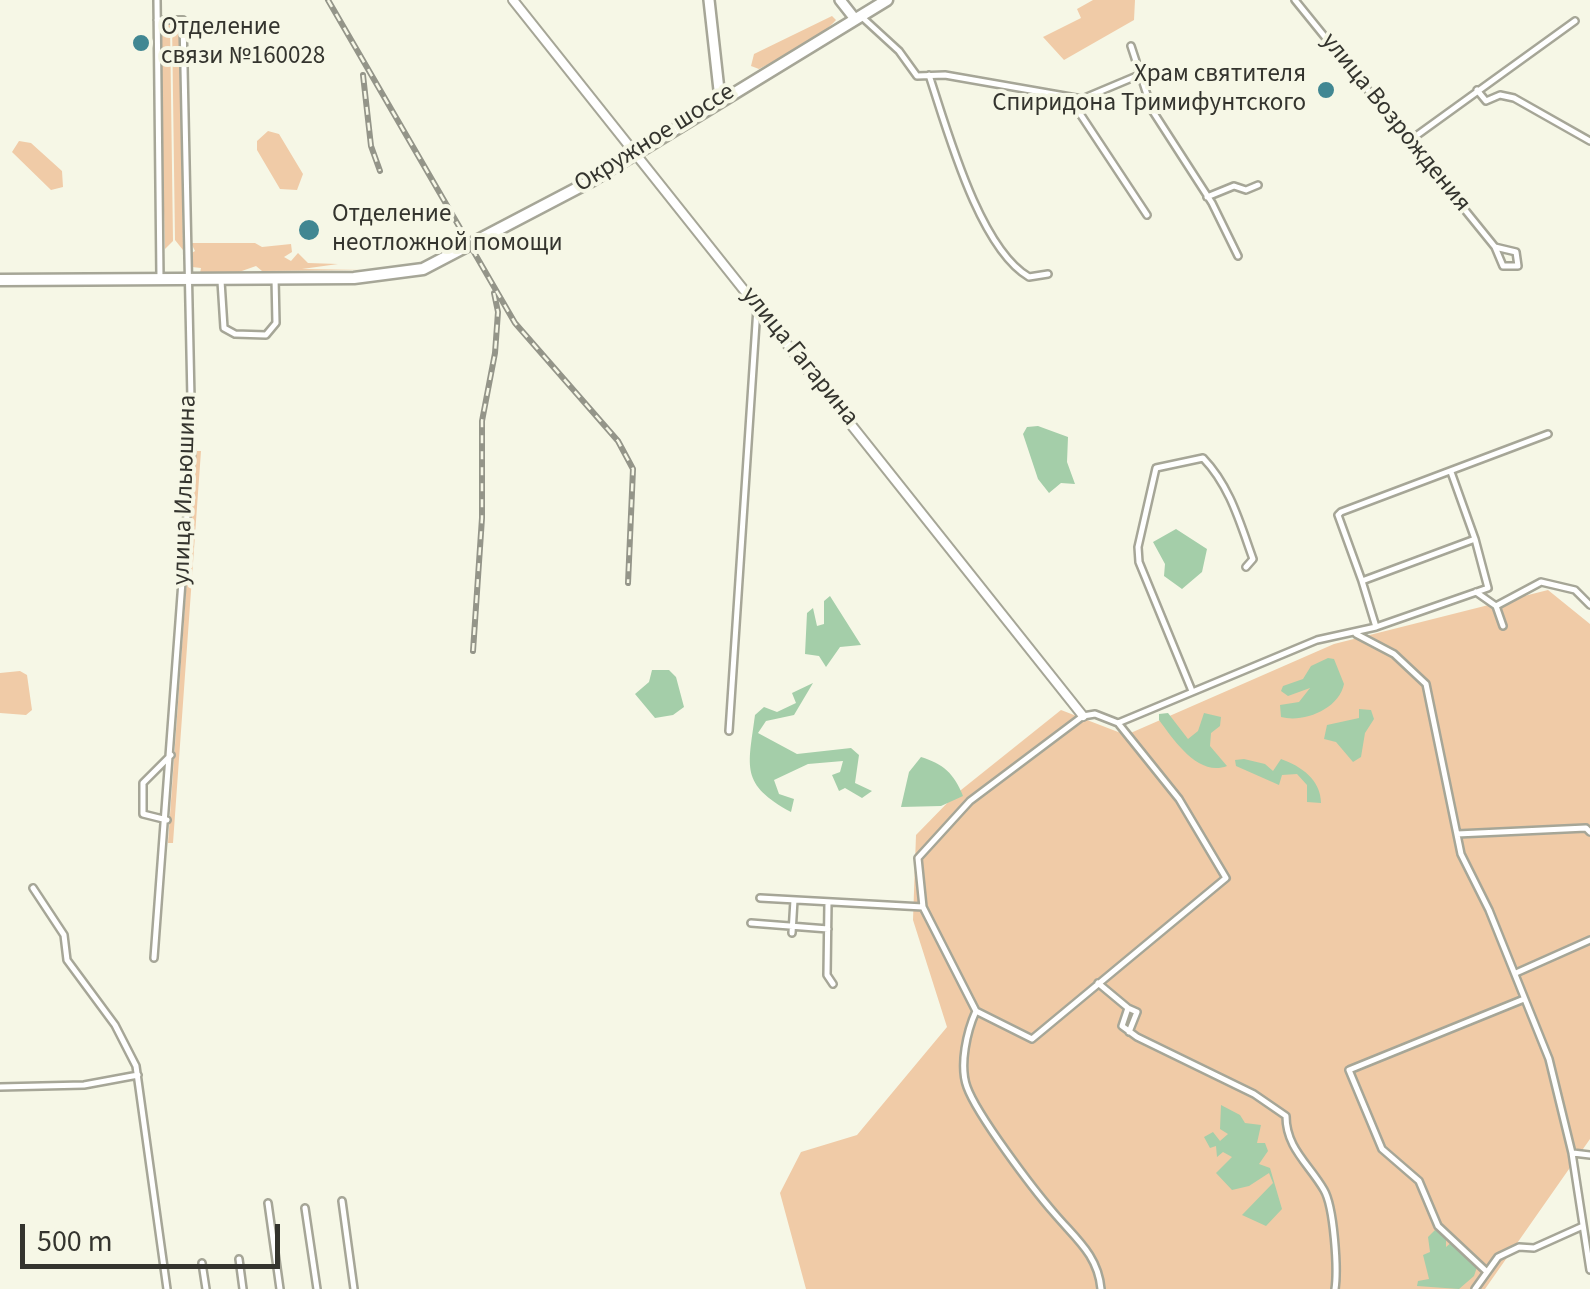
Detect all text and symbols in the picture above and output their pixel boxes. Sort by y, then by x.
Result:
place label: Отделение связи №160028 [161,14,325,73]
street label: улица Возрождения [1314,27,1476,219]
marker: Отделение связи №160028 [130,32,152,54]
place label: Храм святителя Спиридона Тримифунтского [992,61,1306,120]
street label: Окружное шоссе [570,78,740,200]
marker: Храм святителя Спиридона Тримифунтского [1315,79,1337,101]
place label: Отделение неотложной помощи [332,201,563,260]
marker: Отделение неотложной помощи [296,217,322,243]
street label: улица Гагарина [734,282,864,432]
street label: улица Ильюшина [168,394,204,586]
scale bar [25,1204,285,1266]
text: 500 m [37,1220,113,1263]

